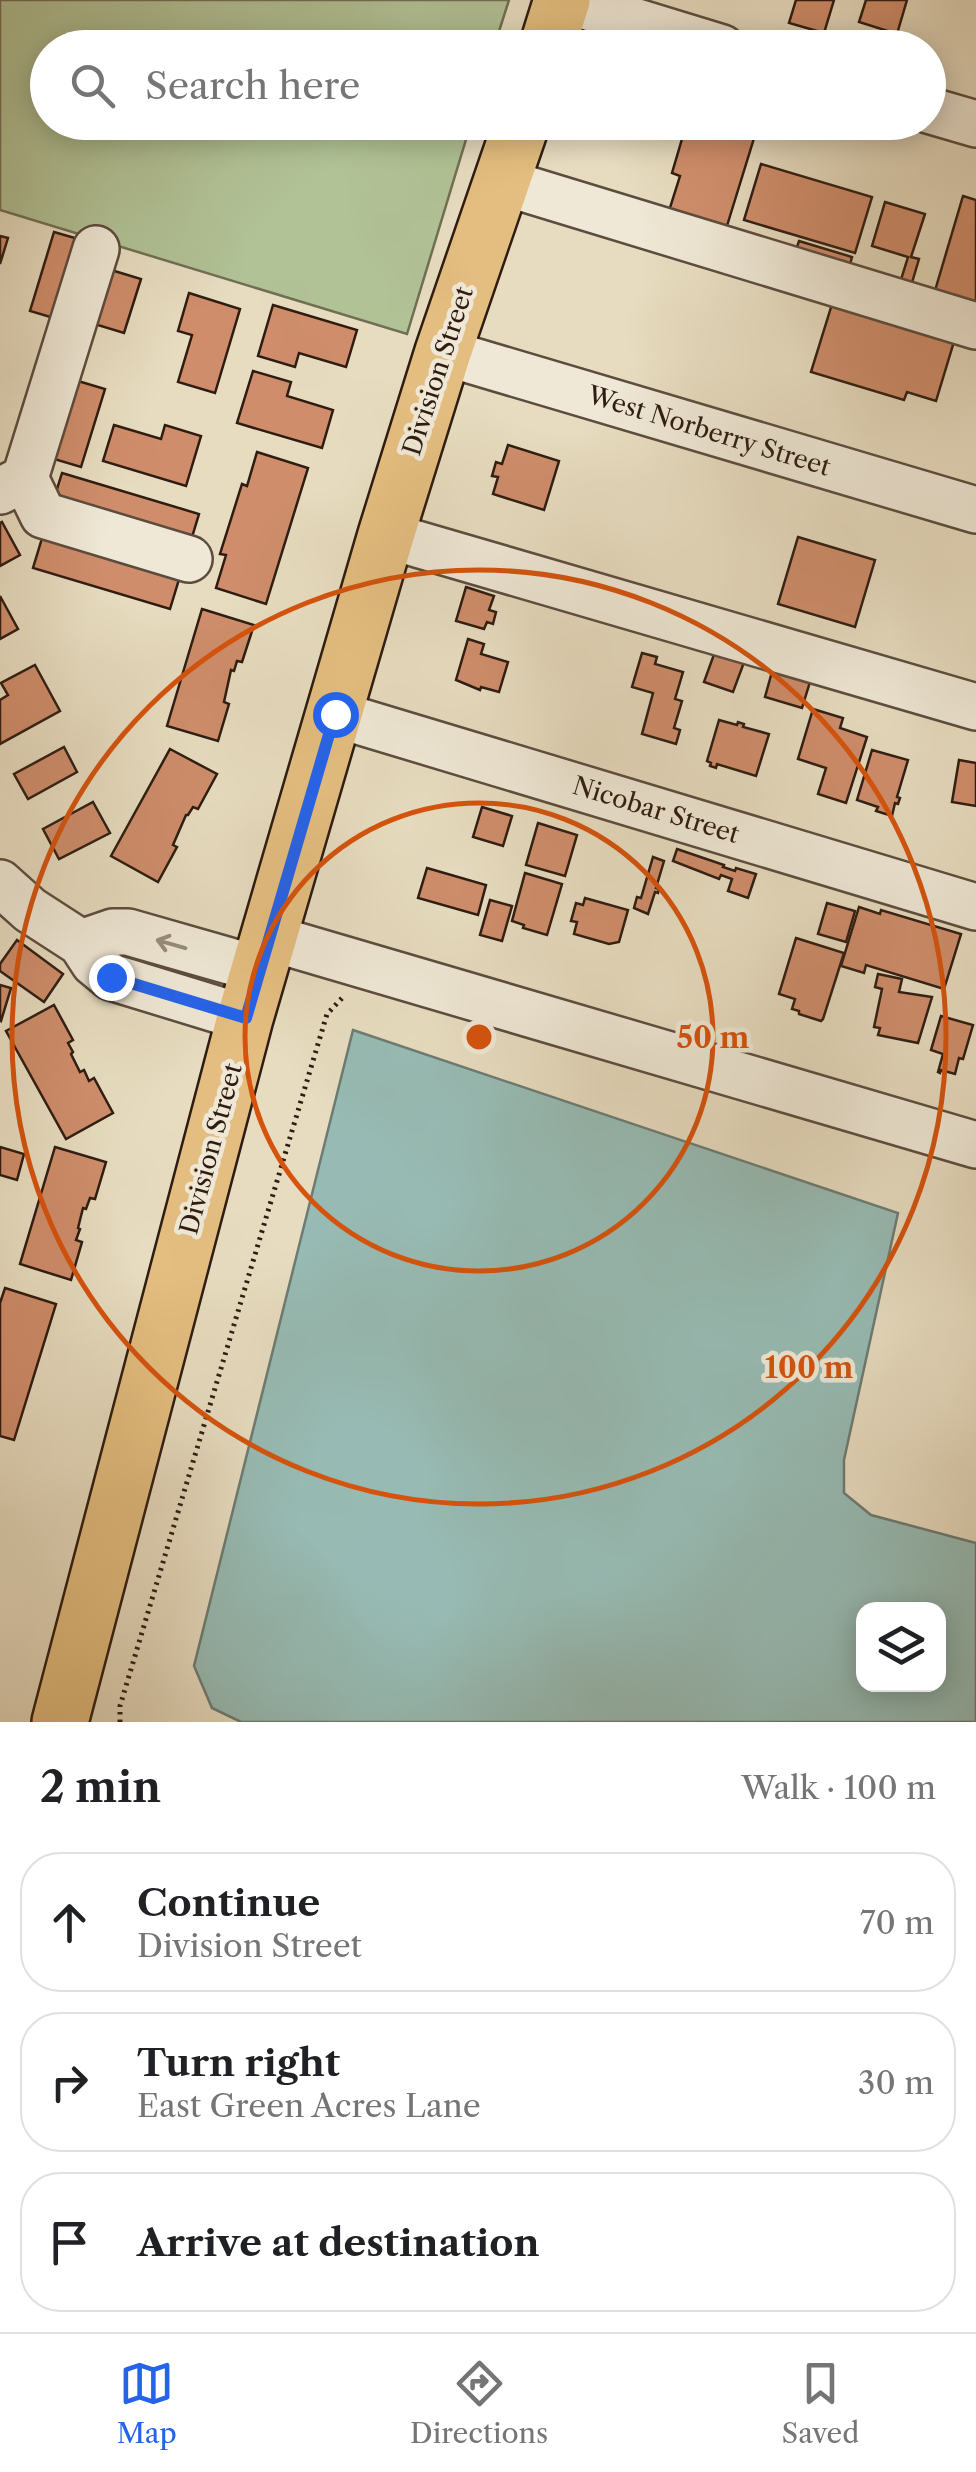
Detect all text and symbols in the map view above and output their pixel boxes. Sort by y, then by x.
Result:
search box [30,30,946,140]
icon: search [65,58,120,113]
text: Search here [145,62,360,109]
street label: Division Street [396,282,480,459]
street label: West Norberry Street [583,379,834,483]
route start [313,692,359,738]
street label: Nicobar Street [569,770,743,850]
one-way arrow [156,934,187,953]
route end [89,955,135,1001]
centre of rings [461,1019,497,1055]
text: 50 m [676,1019,750,1056]
street label: Division Street [173,1060,249,1238]
text: 100 m [765,1349,854,1386]
map controls [856,1602,946,1692]
button: layers [856,1602,946,1692]
text: 2 min [40,1761,161,1813]
text: Walk · 100 m [741,1768,936,1807]
text: Continue [137,1879,320,1926]
icon: ahead [42,1895,97,1950]
text: 70 m [860,1903,934,1942]
text: Division Street [137,1926,362,1965]
text: Turn right [137,2039,340,2086]
icon: right [42,2055,97,2110]
text: 30 m [858,2063,934,2102]
text: East Green Acres Lane [137,2086,481,2125]
icon: arrive [42,2215,97,2270]
text: Arrive at destination [137,2219,540,2266]
tab: Map [117,2356,177,2450]
tab: Directions [410,2356,548,2450]
tab: Saved [782,2356,859,2450]

